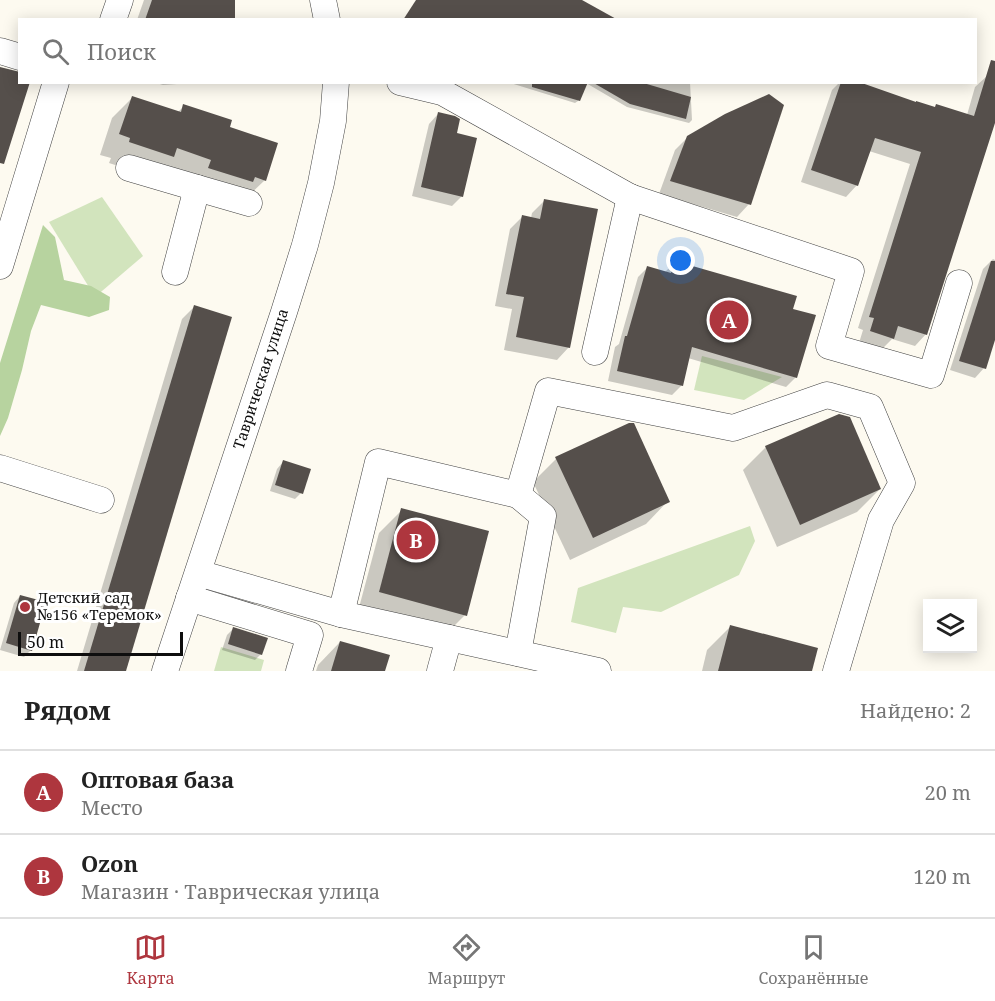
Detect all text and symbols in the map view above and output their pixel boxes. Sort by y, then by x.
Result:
search box [18,18,977,84]
icon: search [39,35,72,68]
text: Поиск [87,36,156,66]
your location [666,246,695,275]
pin: A [710,298,748,342]
street label: Таврическая улица [228,306,292,452]
pin: B [396,518,436,562]
place label: Детский сад №156 «Теремок» [37,587,162,624]
map controls [923,599,977,653]
button: layers [923,599,977,653]
marker: Детский сад №156 «Теремок» [18,600,32,614]
scale bar [18,629,183,656]
text: 50 m [27,631,64,653]
text: Рядом [24,692,111,728]
text: Найдено: 2 [860,697,971,724]
text: Оптовая база [81,764,234,794]
text: A [36,779,51,806]
text: 20 m [925,779,971,806]
text: Место [81,794,143,821]
text: Ozon [81,848,138,878]
text: B [37,863,50,890]
text: 120 m [913,863,971,890]
text: Магазин · Таврическая улица [81,878,380,905]
tab: Карта [127,931,175,989]
tab: Маршрут [428,931,505,989]
tab: Сохранённые [758,931,868,989]

